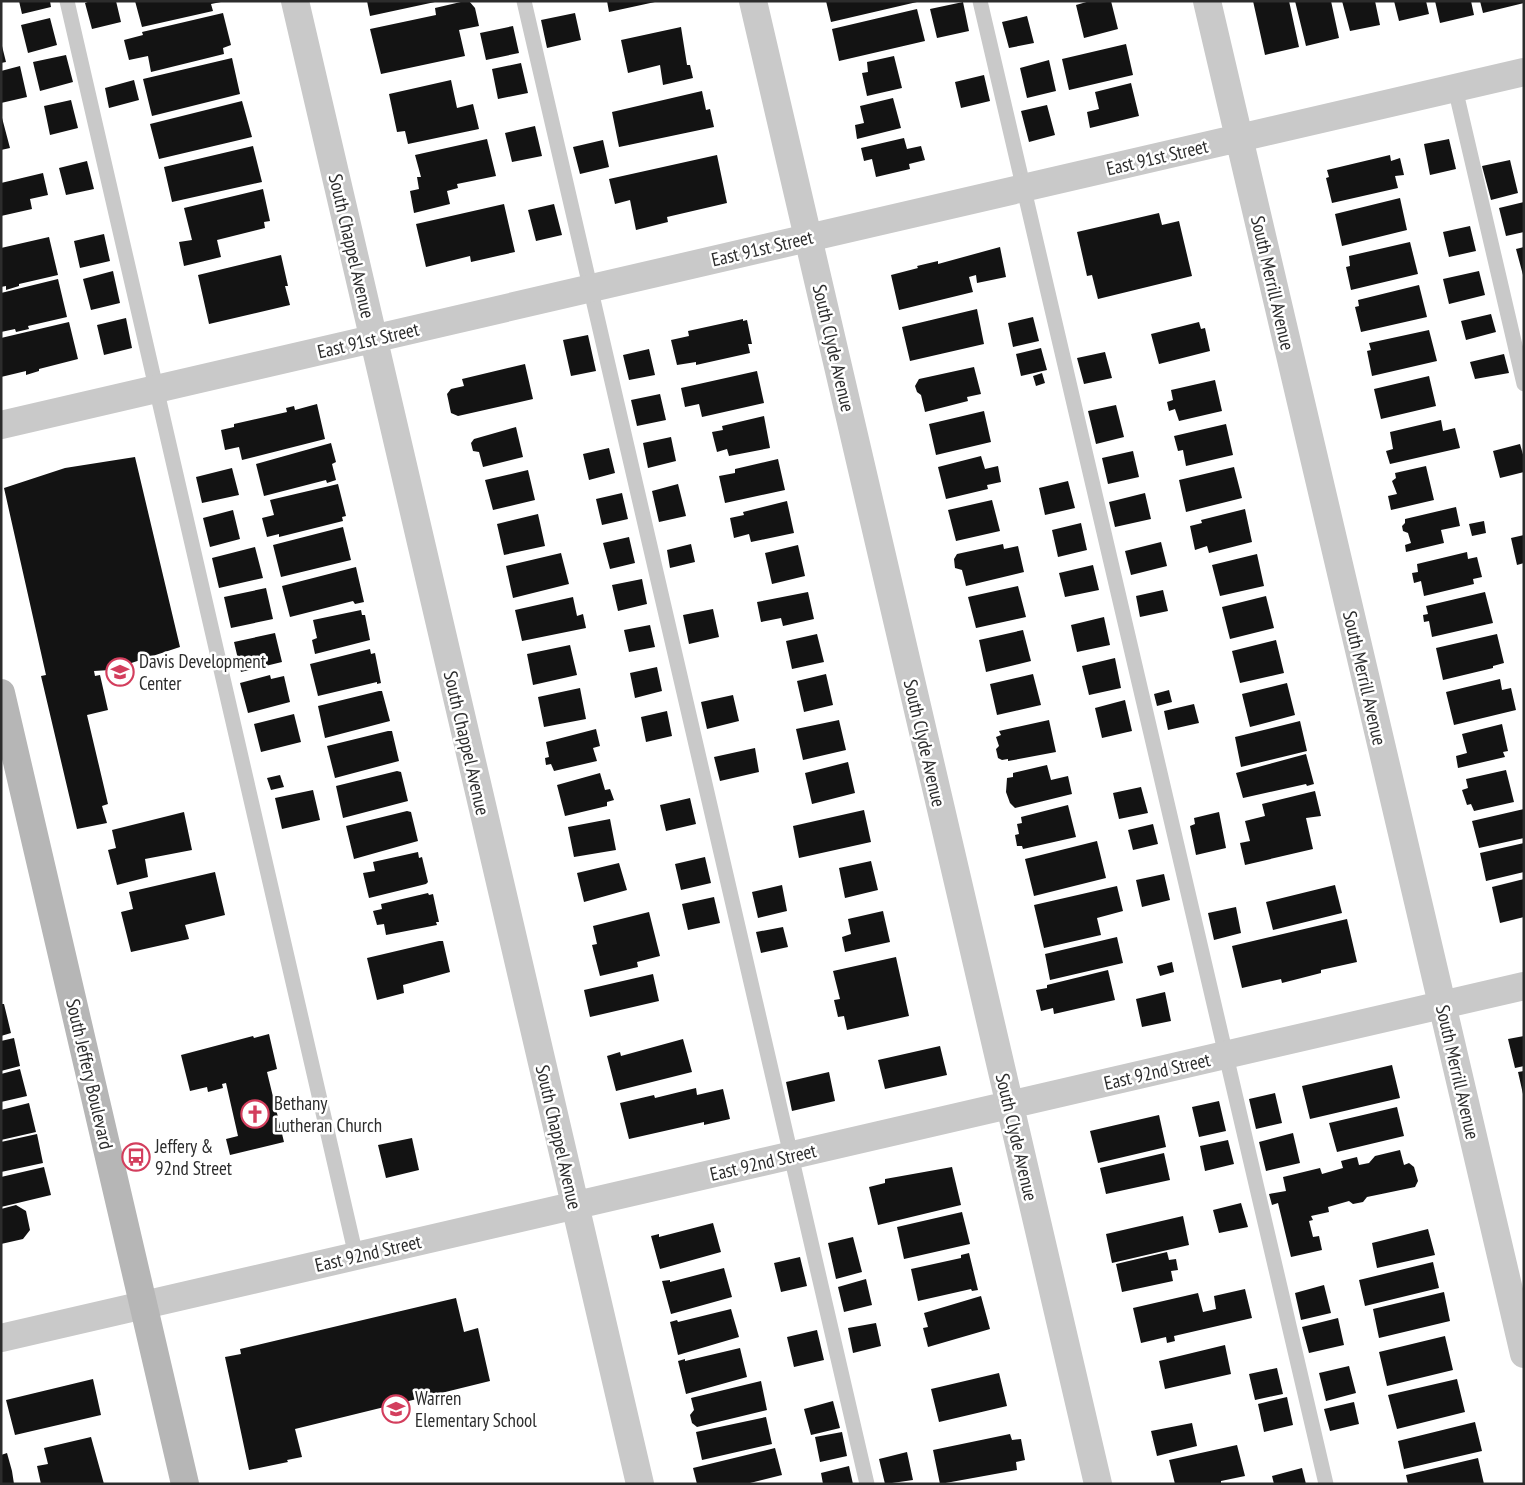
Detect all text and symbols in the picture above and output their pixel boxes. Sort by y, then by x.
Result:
street label: East 91st Street [1104,133,1211,180]
street label: South Chappel Avenue [324,172,380,321]
street label: South Merrill Avenue [1246,214,1300,353]
street label: East 91st Street [709,224,816,271]
street label: South Clyde Avenue [808,282,860,414]
street label: East 91st Street [315,316,422,363]
street label: South Merrill Avenue [1338,609,1392,748]
place label: Davis Development Center [139,649,267,695]
school or university icon: Davis Development Center [105,657,135,687]
street label: South Chappel Avenue [439,669,495,818]
street label: South Clyde Avenue [899,677,951,809]
street label: South Jeffery Boulevard [61,996,119,1152]
street label: South Merrill Avenue [1431,1003,1485,1142]
street label: East 92nd Street [1101,1047,1213,1095]
street label: South Chappel Avenue [531,1063,587,1212]
street label: South Clyde Avenue [991,1071,1043,1203]
place label: Bethany Lutheran Church [274,1091,382,1137]
church icon: Bethany Lutheran Church [240,1099,270,1129]
place label: Jeffery & 92nd Street [154,1134,233,1180]
street label: East 92nd Street [707,1138,819,1186]
bus stop icon: Jeffery & 92nd Street [121,1142,151,1172]
street label: East 92nd Street [312,1229,424,1277]
place label: Warren Elementary School [415,1386,537,1432]
school or university icon: Warren Elementary School [381,1394,411,1424]

